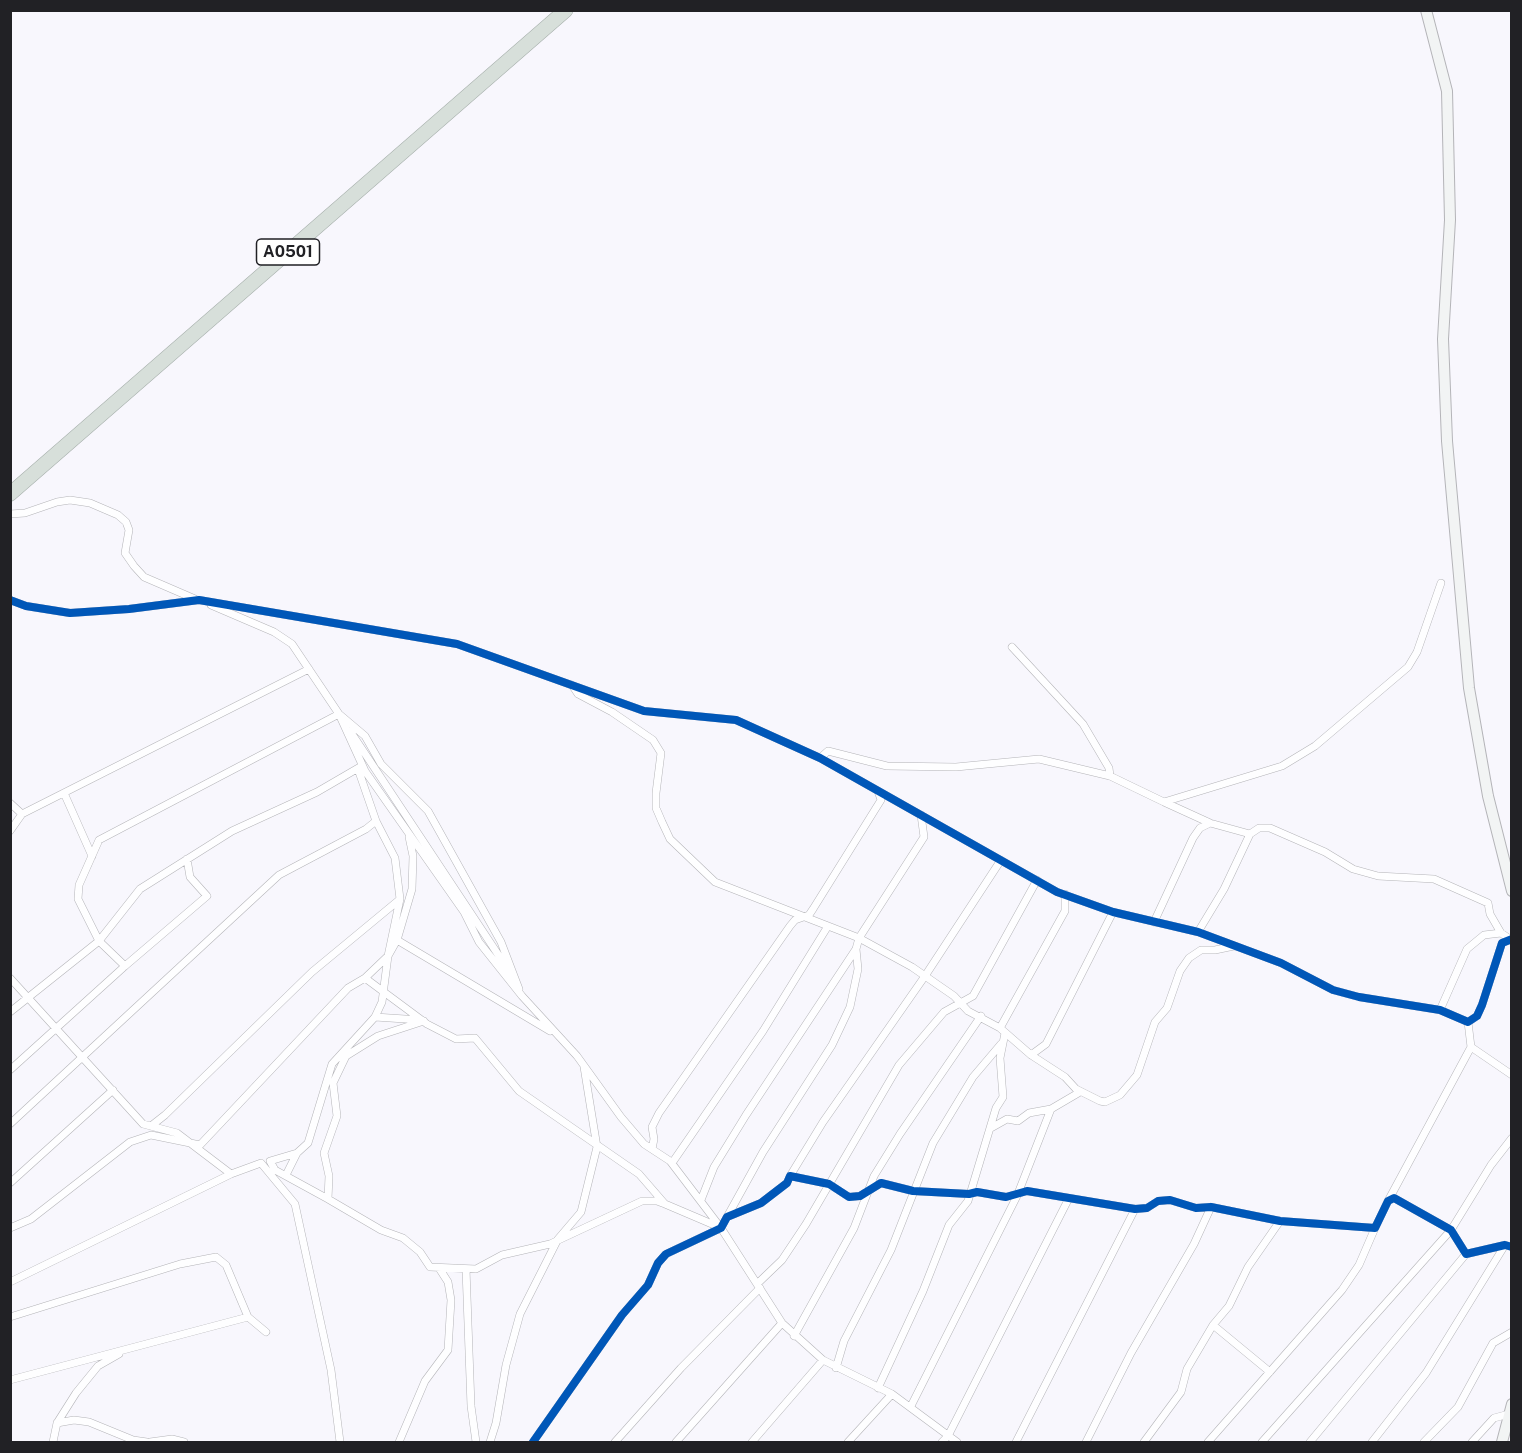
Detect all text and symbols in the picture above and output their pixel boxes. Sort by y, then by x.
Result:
road number: A0501 [256,239,320,265]

